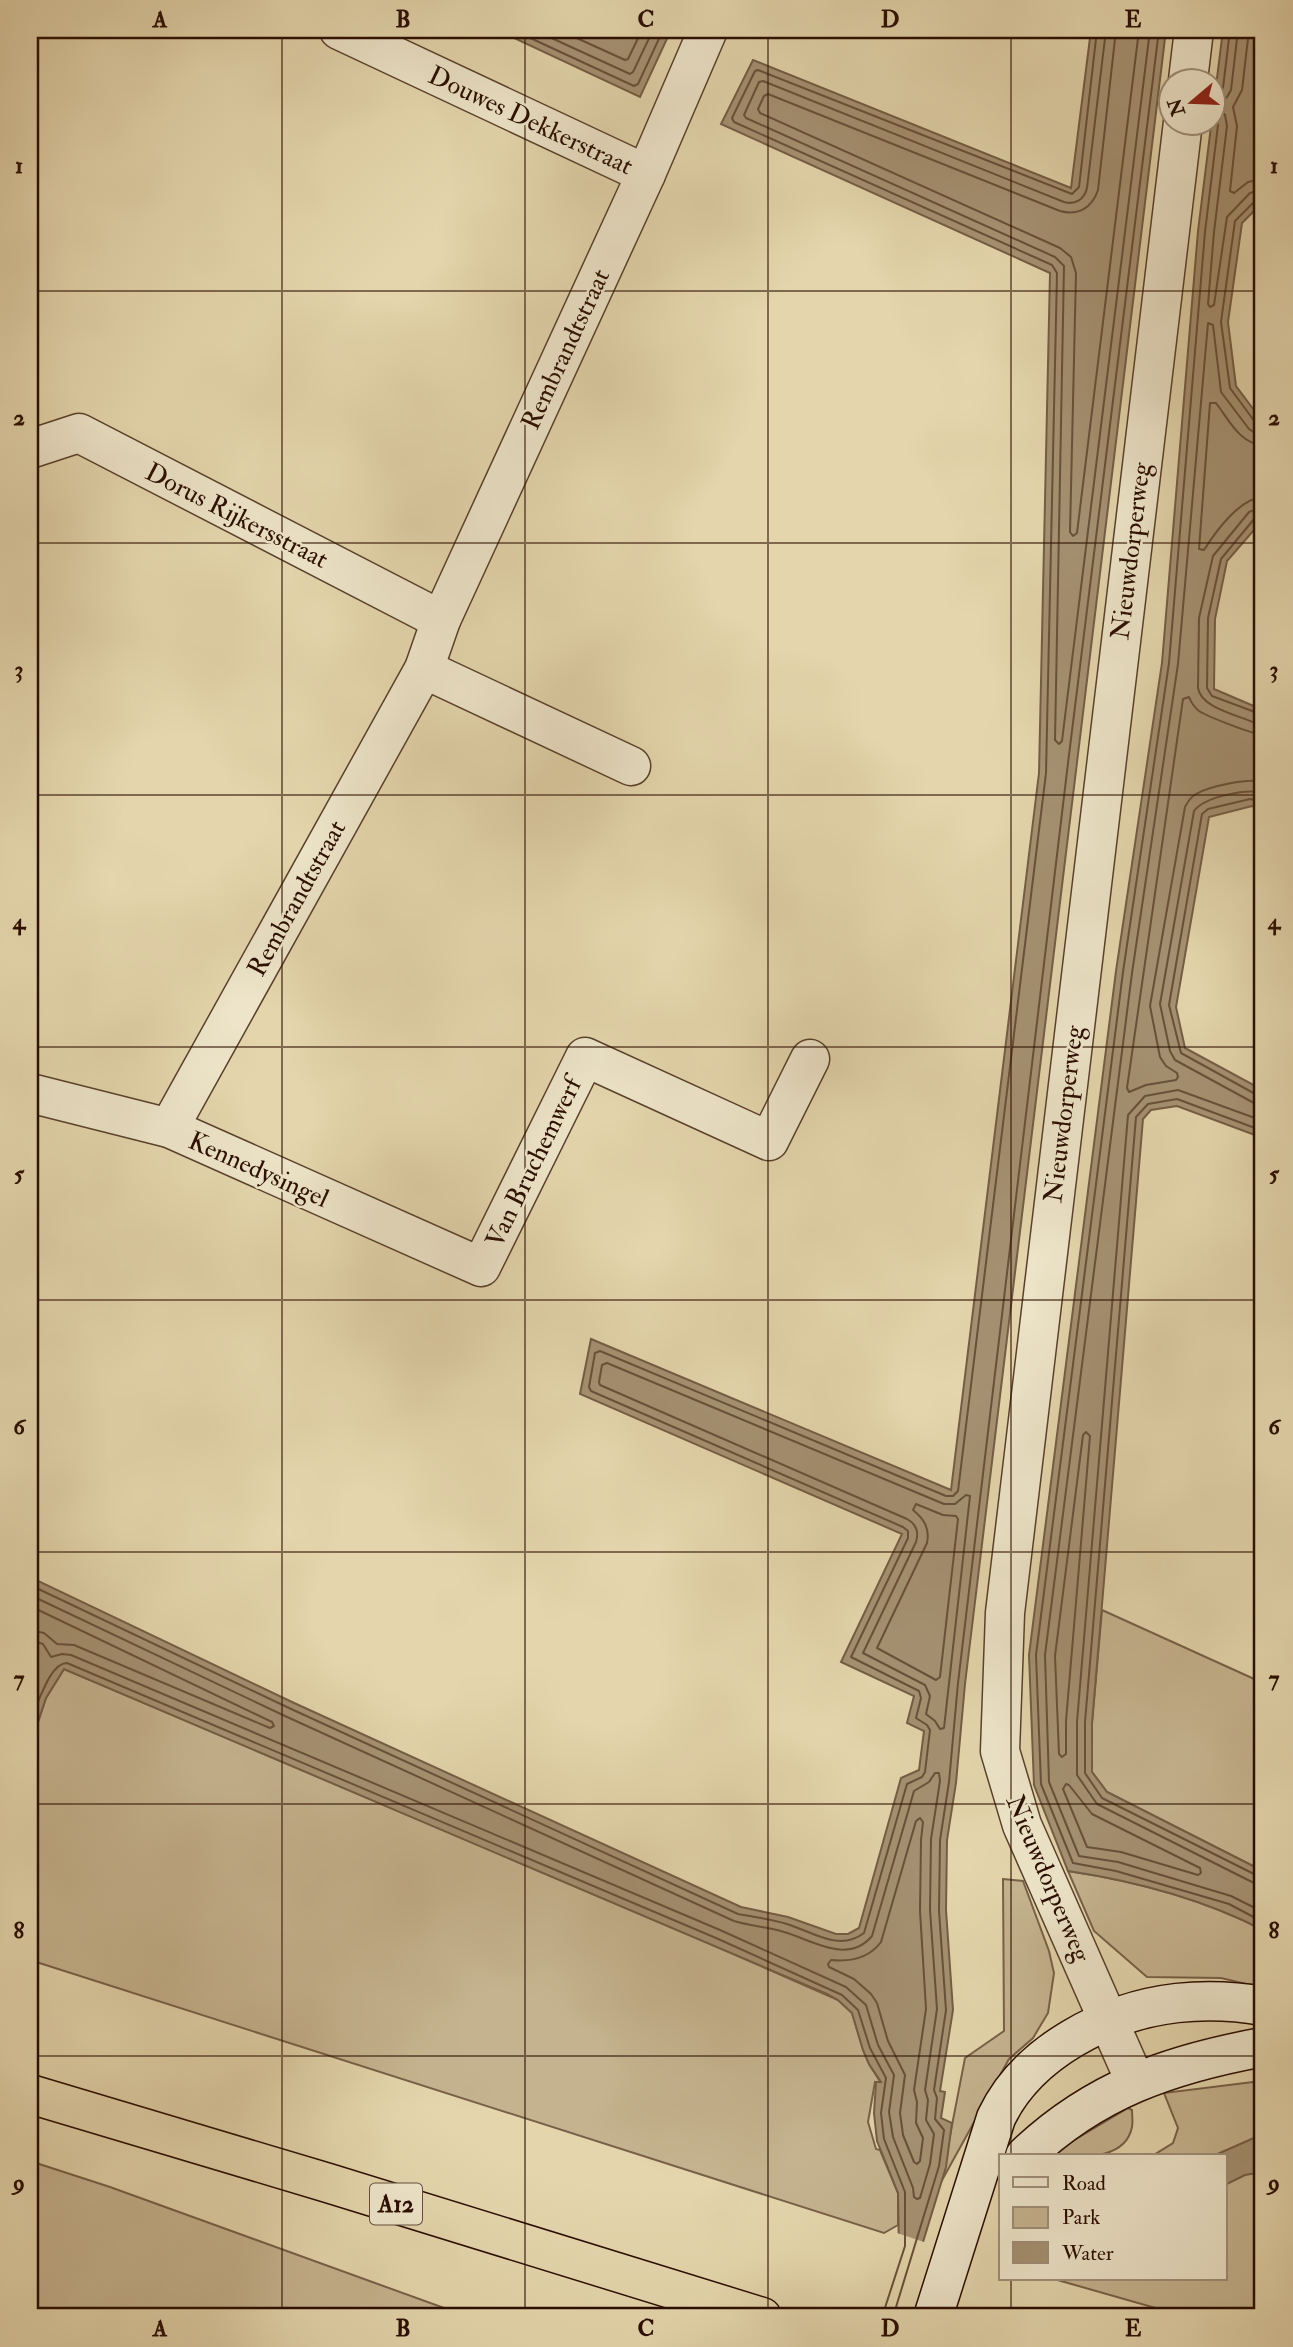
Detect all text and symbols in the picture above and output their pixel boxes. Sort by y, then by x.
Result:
text: A [152,5,168,34]
text: B [395,5,411,34]
text: C [638,5,654,34]
text: D [881,5,899,34]
text: E [1125,5,1142,34]
street label: Douwes Dekkerstraat [423,60,638,182]
north arrow [1156,66,1226,136]
text: N [1162,94,1191,120]
text: 1 [15,151,23,180]
text: 1 [1270,151,1278,180]
street label: Rembrandtstraat [515,264,617,435]
text: 2 [13,403,25,432]
text: 2 [1268,403,1280,432]
street label: Dorus Rijkersstraat [140,456,333,576]
street label: Nieuwdorperweg [1104,460,1159,642]
text: 3 [15,655,23,684]
text: 3 [1270,655,1278,684]
street label: Rembrandtstraat [241,815,353,982]
text: 4 [12,907,27,936]
text: 4 [1267,907,1282,936]
street label: Nieuwdorperweg [1037,1023,1092,1205]
street label: Van Bruchemwerf [479,1069,590,1253]
street label: Kennedysingel [183,1125,334,1215]
text: 5 [14,1159,25,1188]
text: 5 [1269,1159,1280,1188]
text: 6 [13,1412,27,1441]
text: 6 [1268,1412,1282,1441]
text: 7 [14,1664,25,1693]
text: 7 [1269,1664,1280,1693]
street label: Nieuwdorperweg [998,1790,1098,1968]
text: 8 [14,1916,25,1945]
text: 8 [1269,1916,1280,1945]
legend [999,2154,1226,2280]
text: 9 [11,2168,25,2197]
text: 9 [1266,2168,1280,2197]
text: Road [1062,2170,1107,2197]
road number: A12 [370,2183,422,2224]
text: Park [1062,2204,1100,2231]
text: Water [1061,2240,1114,2267]
text: A [152,2314,168,2343]
text: B [395,2314,411,2343]
text: C [638,2314,654,2343]
text: D [881,2314,899,2343]
text: E [1125,2314,1142,2343]

